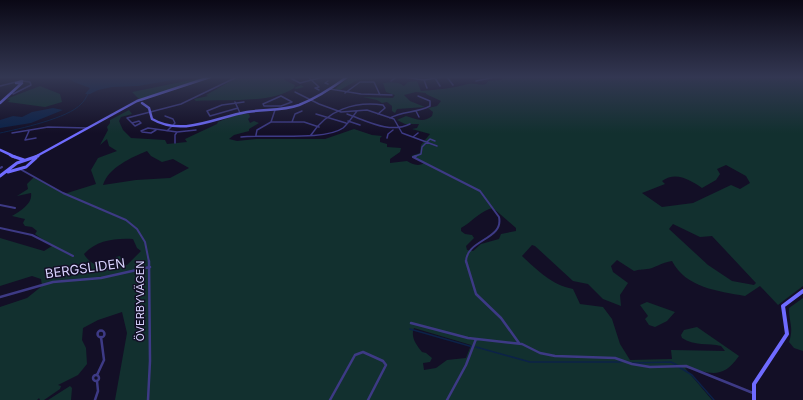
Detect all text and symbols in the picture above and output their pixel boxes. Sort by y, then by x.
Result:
street label: BERGSLIDEN [44,254,126,282]
street label: ÖVERBYVÄGEN [133,260,147,342]

